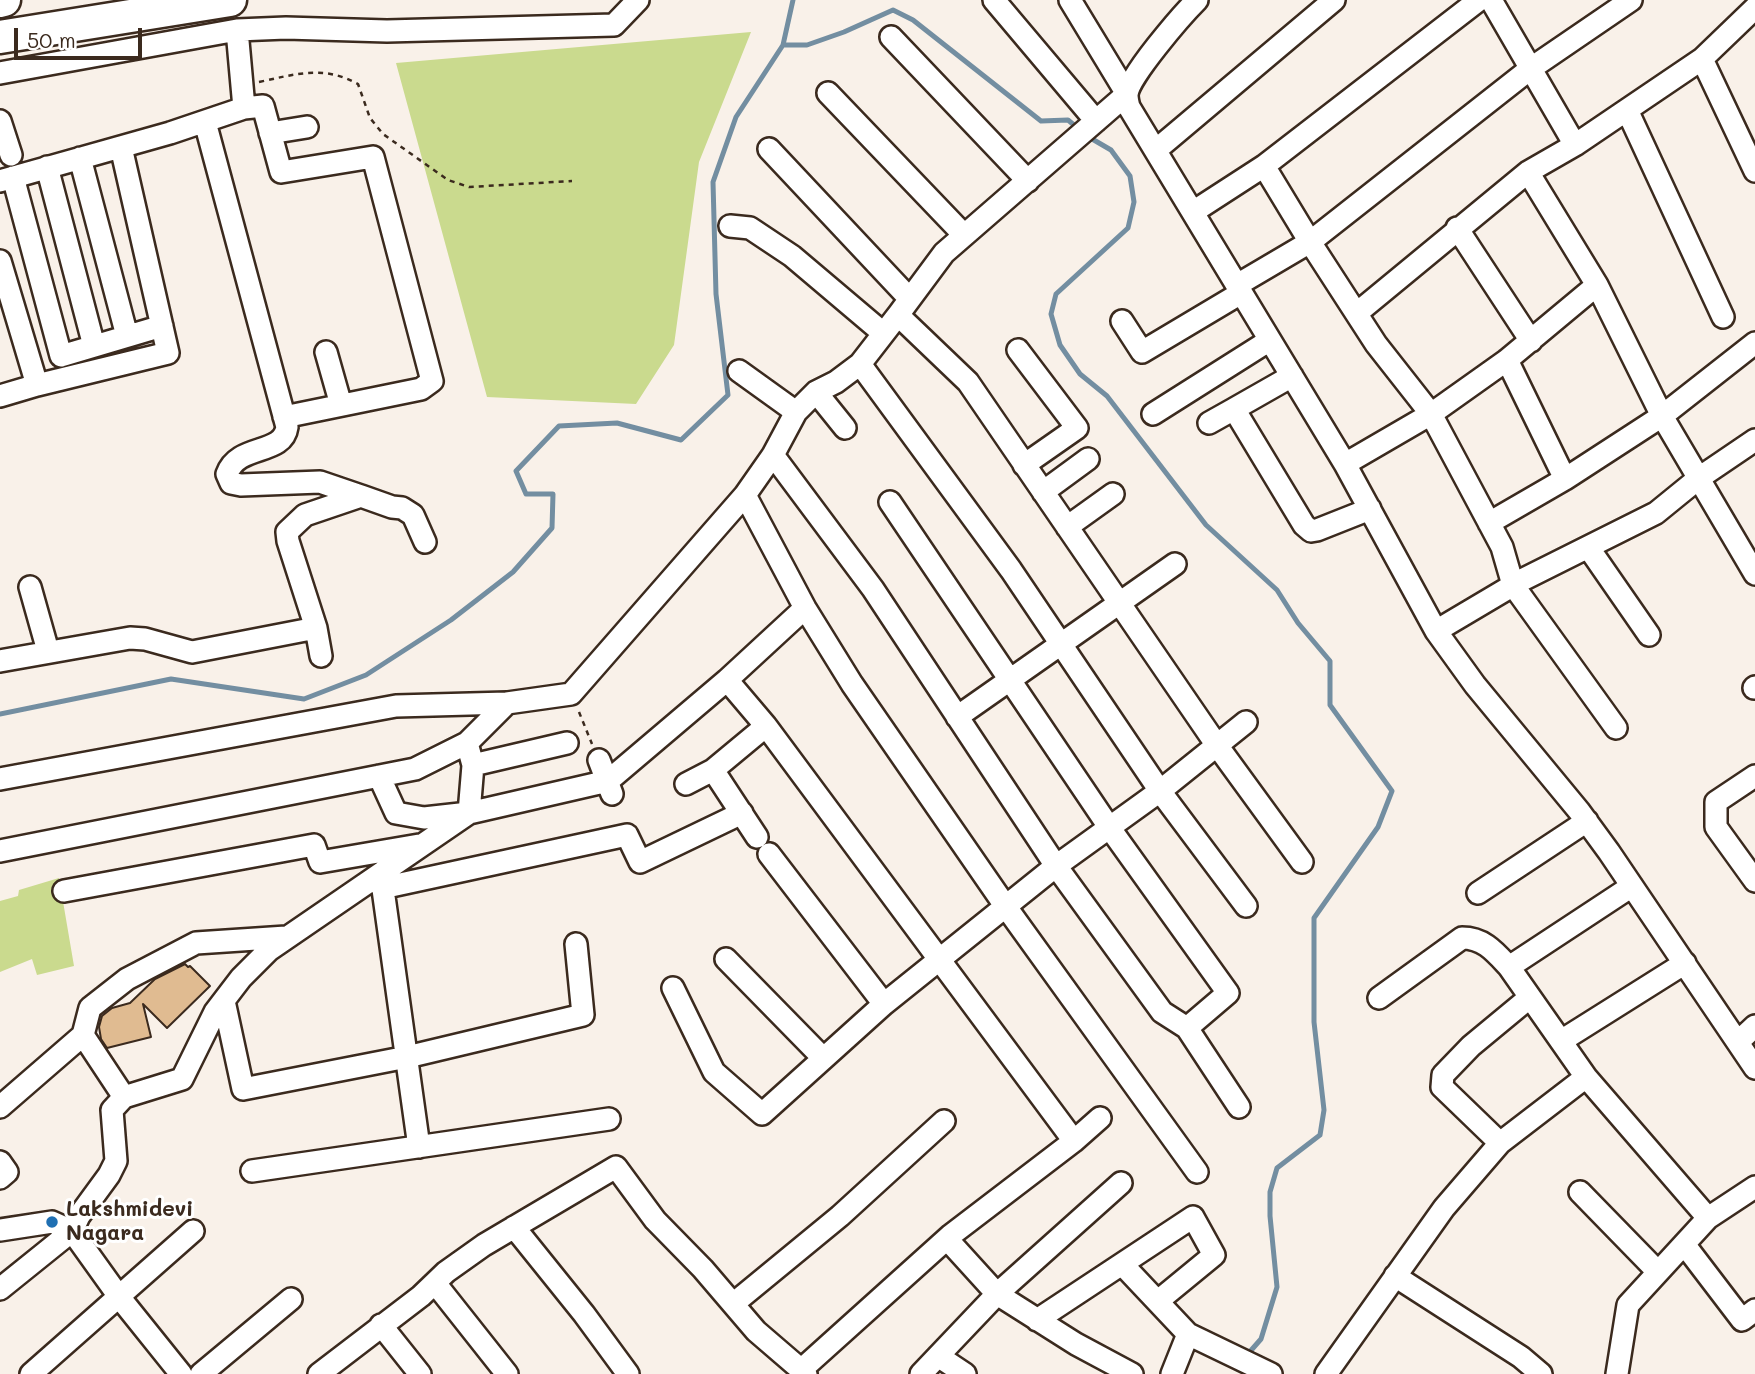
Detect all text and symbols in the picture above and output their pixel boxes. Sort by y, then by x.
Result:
scale bar [18,14,145,58]
text: 50 m [27,26,76,53]
place label: Lakshmidevi Nagara [66,1197,193,1247]
marker: Lakshmidevi Nagara [44,1214,60,1230]

